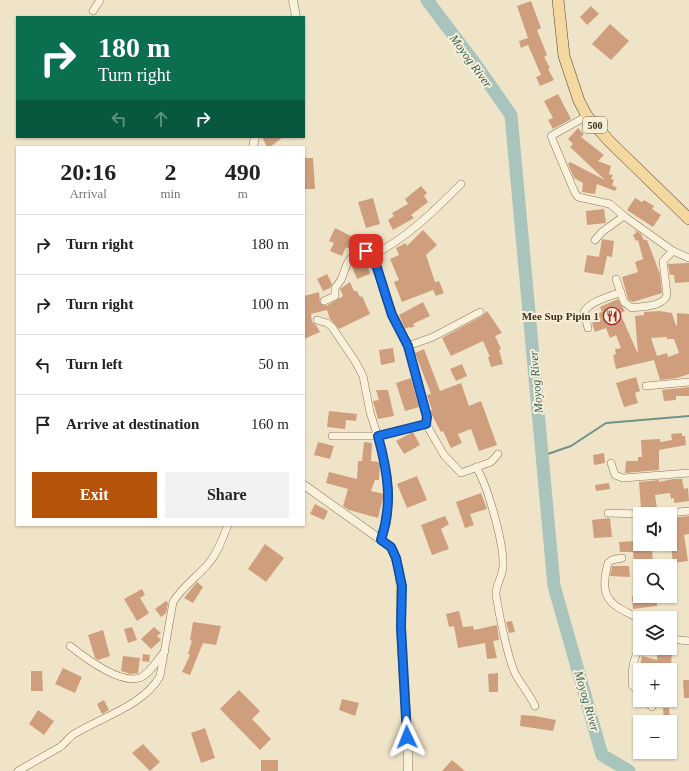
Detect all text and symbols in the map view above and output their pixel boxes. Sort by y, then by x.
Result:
water label: Moyog River [446,31,495,91]
icon: right [32,32,84,84]
text: 180 m [98,32,170,63]
text: Turn right [98,65,171,85]
icon: left [108,108,130,130]
icon: ahead [150,108,172,130]
icon: right [192,108,214,130]
road number: 500 [583,117,607,133]
text: 20:16 [60,159,116,185]
text: 2 [164,159,176,185]
text: 490 [225,159,261,185]
text: Arrival [69,186,107,201]
text: min [160,186,181,201]
text: m [238,186,248,201]
icon: right [32,234,54,256]
pin [349,234,383,268]
text: Turn right [66,236,133,252]
text: 180 m [251,236,289,252]
icon: arrive [355,240,377,262]
icon: right [32,294,54,316]
text: Turn right [66,296,133,312]
text: 100 m [251,296,289,312]
restaurant icon: Mee Sup Pipin 1 [602,306,622,326]
place label: Mee Sup Pipin 1 [522,310,599,322]
water label: Moyog River [526,350,546,415]
icon: left [32,354,54,376]
text: Turn left [66,356,123,372]
text: 50 m [259,356,289,372]
icon: arrive [32,414,54,436]
text: Arrive at destination [66,416,199,432]
text: 160 m [251,416,289,432]
button: Exit [32,472,157,518]
button: Share [165,472,289,518]
map controls [633,507,677,759]
button: sound [633,507,677,551]
button: search [633,559,677,603]
button: layers [633,611,677,655]
button: + [633,663,677,707]
water label: Moyog River [571,668,602,733]
button: − [633,715,677,759]
position arrow [386,716,428,758]

